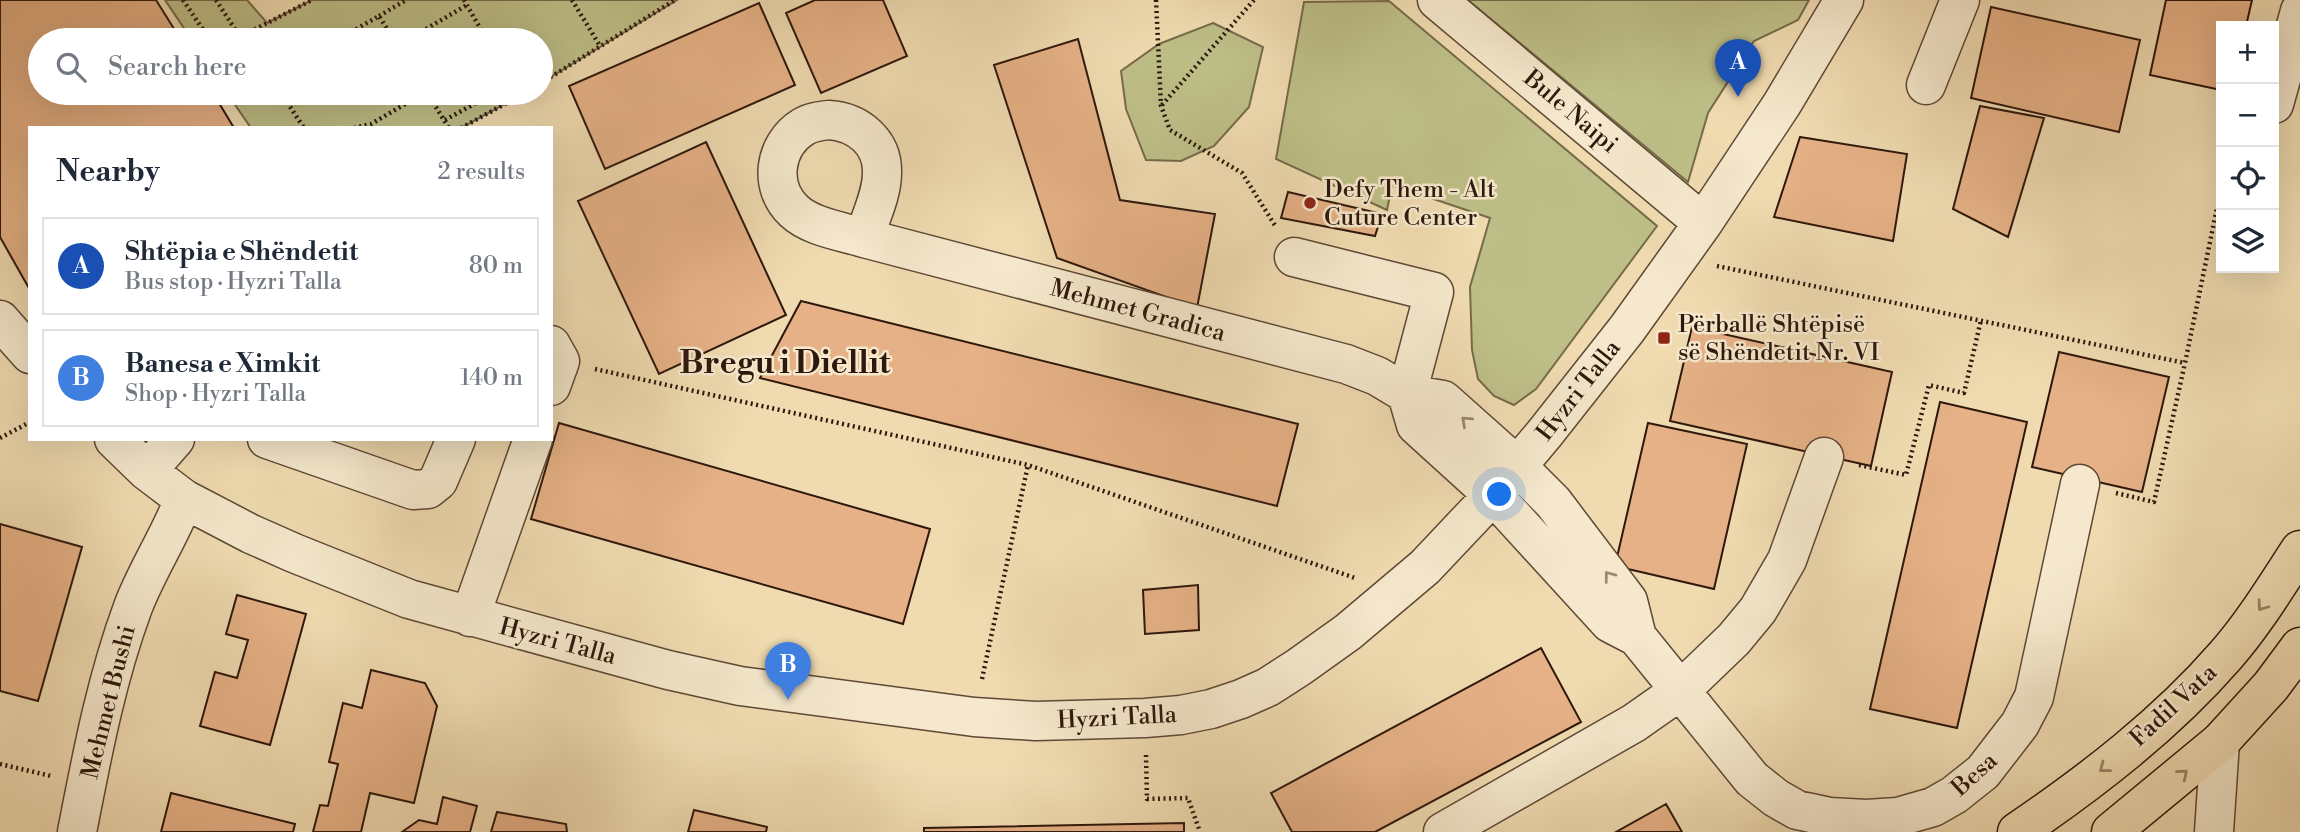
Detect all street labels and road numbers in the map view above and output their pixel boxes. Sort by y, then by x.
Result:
street label: Bule Naipi [1516,63,1624,160]
street label: Mehmet Gradica [1047,273,1229,349]
street label: Hyzri Talla [1530,334,1628,447]
street label: Hyzri Talla [496,612,620,672]
street label: Mehmet Bushi [75,622,143,782]
street label: Fadil Vata [2124,657,2224,754]
street label: Hyzri Talla [1056,700,1179,736]
street label: Besa [1945,746,2005,804]

